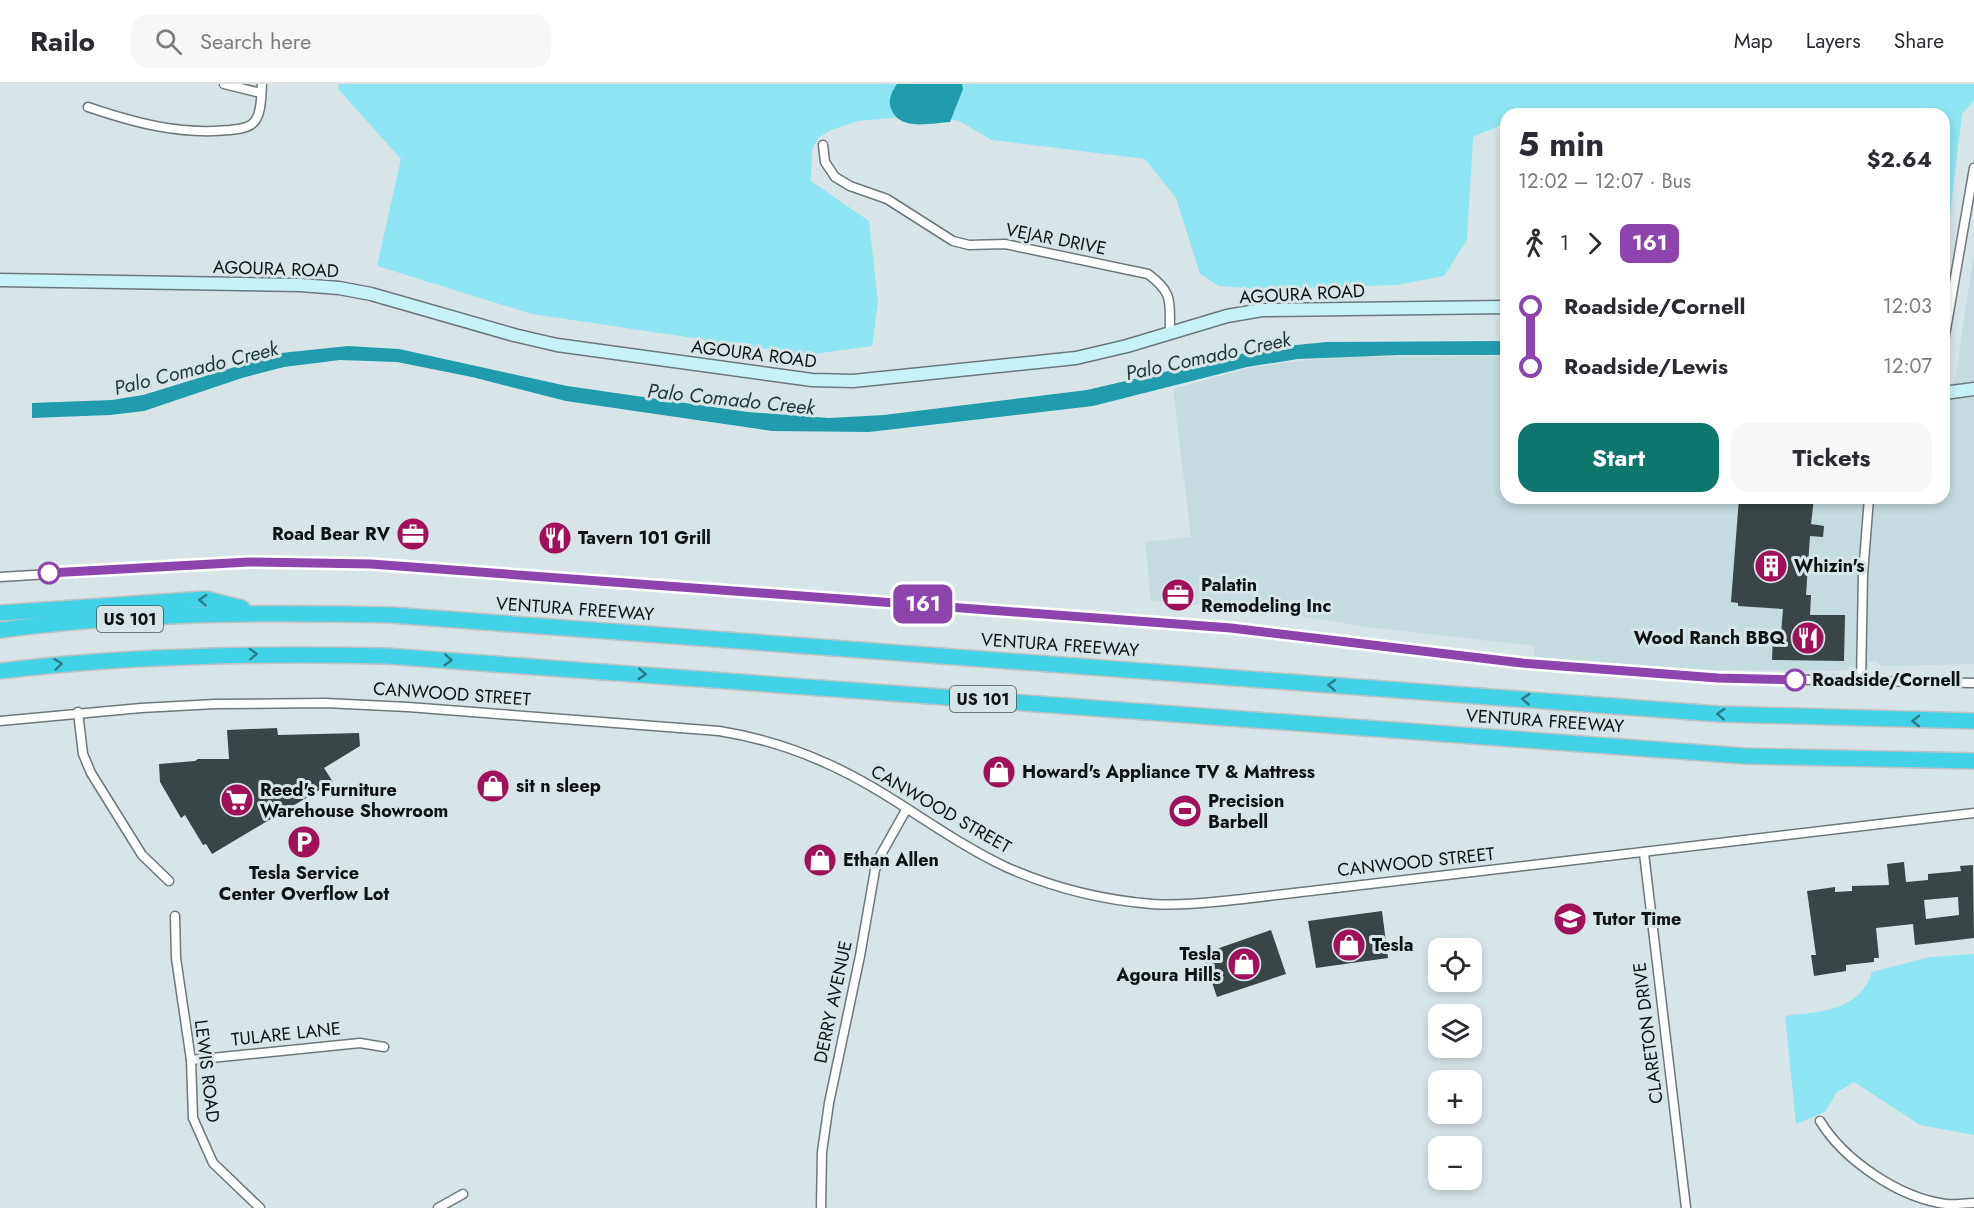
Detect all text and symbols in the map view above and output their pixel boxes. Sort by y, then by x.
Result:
search box [131,14,551,68]
text: Railo [30,21,95,62]
icon: search [152,25,185,58]
text: Search here [200,25,311,57]
text: Map [1734,26,1773,56]
text: Layers [1806,26,1861,56]
text: Share [1894,26,1944,56]
text: 5 min [1518,121,1604,168]
text: $2.64 [1867,143,1932,175]
text: 12:02 – 12:07 · Bus [1518,167,1691,196]
street label: VEJAR DRIVE [1003,217,1109,261]
icon: walk [1518,227,1551,260]
icon: forward [1578,227,1611,260]
text: 161 [1632,228,1667,258]
text: 1 [1560,229,1569,258]
street label: AGOURA ROAD [213,254,339,284]
street label: AGOURA ROAD [1238,278,1366,310]
text: Roadside/Cornell [1564,290,1745,322]
text: 12:03 [1883,292,1932,321]
water label: Palo Comado Creek [1123,325,1295,388]
street label: AGOURA ROAD [690,333,818,375]
water label: Palo Comado Creek [111,334,283,403]
text: Roadside/Lewis [1564,350,1728,382]
text: 12:07 [1883,352,1932,381]
water label: Palo Comado Creek [646,376,818,423]
button: Start [1518,423,1719,492]
button: Tickets [1731,423,1932,492]
office icon: Road Bear RV [395,516,431,552]
restaurant icon: Tavern 101 Grill [537,520,573,556]
place label: Road Bear RV [272,521,391,547]
place label: Tavern 101 Grill [578,525,711,551]
building icon: Whizin's [1753,548,1789,584]
place label: Whizin's [1794,553,1865,579]
unlabelled marker [38,562,60,584]
place label: Palatin Remodeling Inc [1201,572,1331,619]
office icon: Palatin Remodeling Inc [1160,577,1196,613]
line badge: 161 [888,584,958,624]
text: 161 [905,589,941,619]
street label: VENTURA FREEWAY [495,591,656,628]
one-way arrow [198,594,207,607]
road number: US 101 [97,606,163,632]
restaurant icon: Wood Ranch BBQ [1790,620,1826,656]
place label: Wood Ranch BBQ [1634,625,1785,651]
street label: VENTURA FREEWAY [980,627,1141,664]
one-way arrow [248,648,257,660]
one-way arrow [443,654,452,667]
one-way arrow [53,658,63,670]
one-way arrow [638,667,647,680]
place label: Roadside/Cornell [1812,667,1960,693]
marker: Roadside/Cornell [1784,669,1806,691]
street label: CANWOOD STREET [372,676,532,713]
one-way arrow [1327,679,1336,692]
road number: US 101 [950,686,1016,712]
one-way arrow [1522,693,1531,706]
street label: VENTURA FREEWAY [1465,703,1626,740]
one-way arrow [1716,707,1725,720]
one-way arrow [1911,714,1920,727]
shop icon: Howard's Appliance TV & Mattress [981,754,1017,790]
street label: CANWOOD STREET [866,758,1016,860]
place label: Howard's Appliance TV & Mattress [1022,759,1315,785]
shop icon: sit n sleep [475,768,511,804]
place label: sit n sleep [516,773,601,799]
place label: Reed's Furniture Warehouse Showroom [260,777,448,824]
supermarket icon: Reed's Furniture Warehouse Showroom [219,782,255,818]
place label: Precision Barbell [1208,788,1284,835]
sports icon: Precision Barbell [1167,793,1203,829]
parking icon: Tesla Service Center Overflow Lot [286,824,322,860]
street label: CANWOOD STREET [1336,841,1497,883]
shop icon: Ethan Allen [802,842,838,878]
place label: Ethan Allen [843,847,939,873]
place label: Tesla Service Center Overflow Lot [219,860,389,907]
school or university icon: Tutor Time [1552,901,1588,937]
place label: Tutor Time [1593,906,1681,932]
shop icon: Tesla [1331,927,1367,963]
place label: Tesla [1372,932,1413,958]
street label: DERRY AVENUE [807,938,859,1066]
map controls [1428,938,1482,1190]
button: locate [1428,938,1482,992]
place label: Tesla Agoura Hills [1115,941,1221,988]
shop icon: Tesla Agoura Hills [1226,946,1262,982]
street label: CLARETON DRIVE [1626,961,1670,1105]
button: layers [1428,1004,1482,1058]
street label: TULARE LANE [230,1015,342,1053]
street label: LEWIS ROAD [188,1018,226,1124]
button: + [1428,1070,1482,1124]
button: − [1428,1136,1482,1190]

